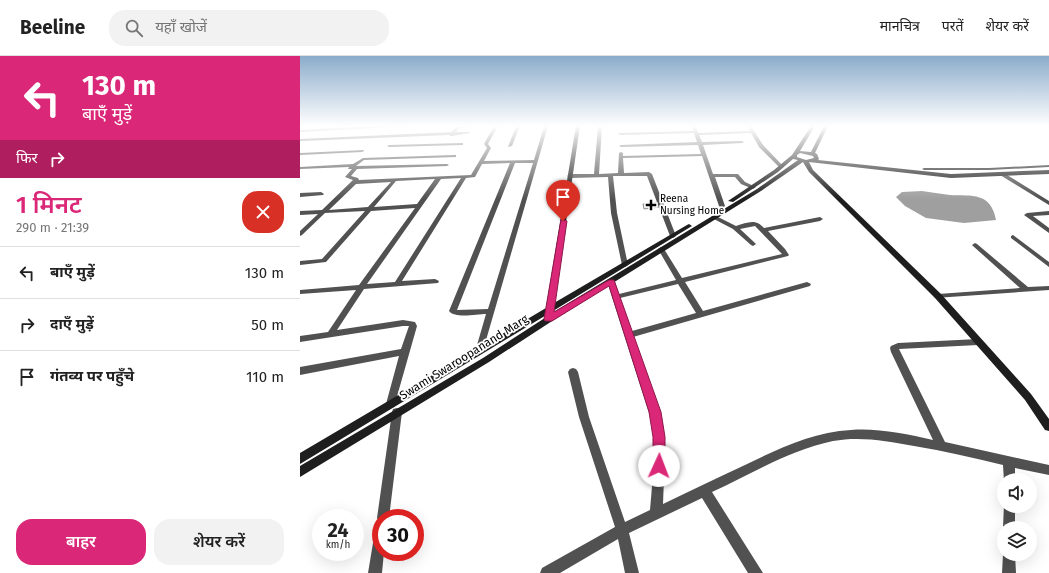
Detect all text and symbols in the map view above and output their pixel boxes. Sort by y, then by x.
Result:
search box [109,10,389,46]
text: Beeline [20,16,85,39]
icon: search [123,17,145,39]
text: यहाँ खोजें [155,18,207,36]
text: मानचित्र [880,18,920,35]
text: परतें [942,18,963,35]
text: शेयर करें [985,18,1029,35]
text: 130 m [82,69,156,102]
icon: left [16,72,68,124]
text: बाएँ मुड़ें [82,103,132,125]
icon: right [46,148,68,170]
text: फिर [16,149,38,167]
pin [546,180,580,221]
icon: arrive [552,186,574,208]
text: 1 मिनट [16,191,82,219]
button: close [242,191,284,233]
place label: Reena Nursing Home [660,193,724,217]
marker: Reena Nursing Home [645,199,657,211]
text: 290 m · 21:39 [16,220,89,235]
icon: left [16,262,38,284]
text: बाएँ मुड़ें [50,263,95,281]
text: 130 m [245,264,284,282]
street label: Swami Swaroopanand Marg [397,311,532,402]
icon: right [16,314,38,336]
text: दाएँ मुड़ें [50,315,94,333]
text: 50 m [251,316,284,334]
icon: arrive [16,366,38,388]
text: गंतव्य पर पहुँचे [50,367,134,385]
text: 110 m [246,368,284,386]
position arrow [638,445,680,487]
map controls [997,473,1037,561]
button: sound [997,473,1037,513]
speed limit sign: 30 [372,509,424,561]
text: 24 [327,518,349,542]
button: बाहर [16,519,146,565]
button: शेयर करें [154,519,284,565]
button: layers [997,521,1037,561]
text: km/h [326,539,350,551]

